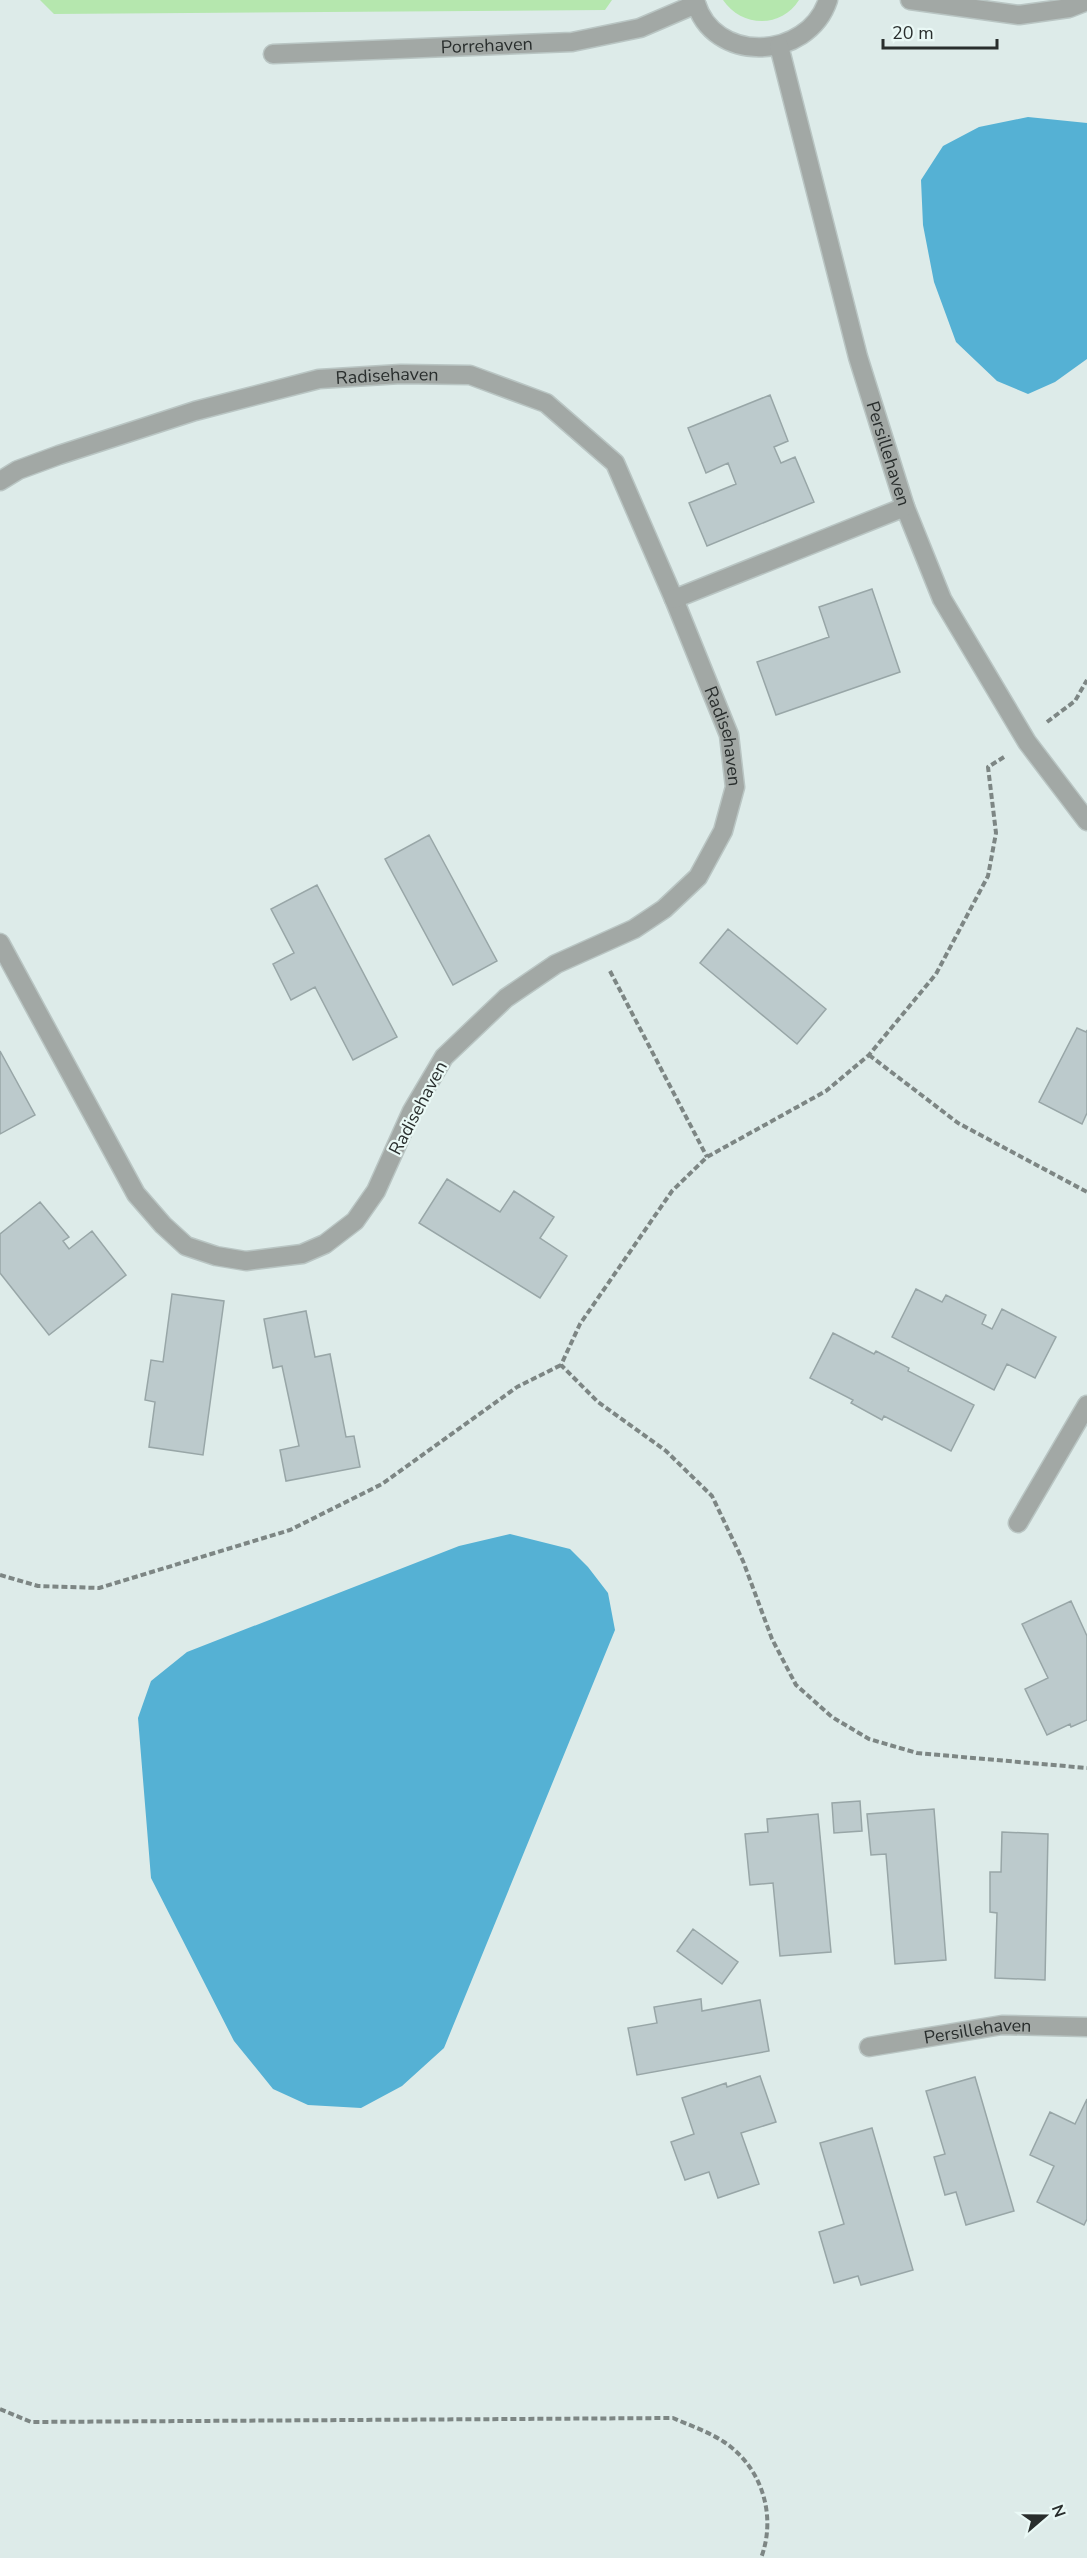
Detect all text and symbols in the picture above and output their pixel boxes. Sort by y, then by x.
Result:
scale bar [883,12,997,50]
text: 20 m [892,21,934,45]
street label: Porrehaven [440,32,533,59]
street label: Radisehaven [335,362,439,390]
street label: Persillehaven [861,398,916,509]
street label: Radisehaven [698,682,747,787]
street label: Radisehaven [383,1057,453,1159]
street label: Persillehaven [922,2013,1032,2050]
north arrow [1015,2486,1075,2546]
text: N [1046,2502,1071,2521]

